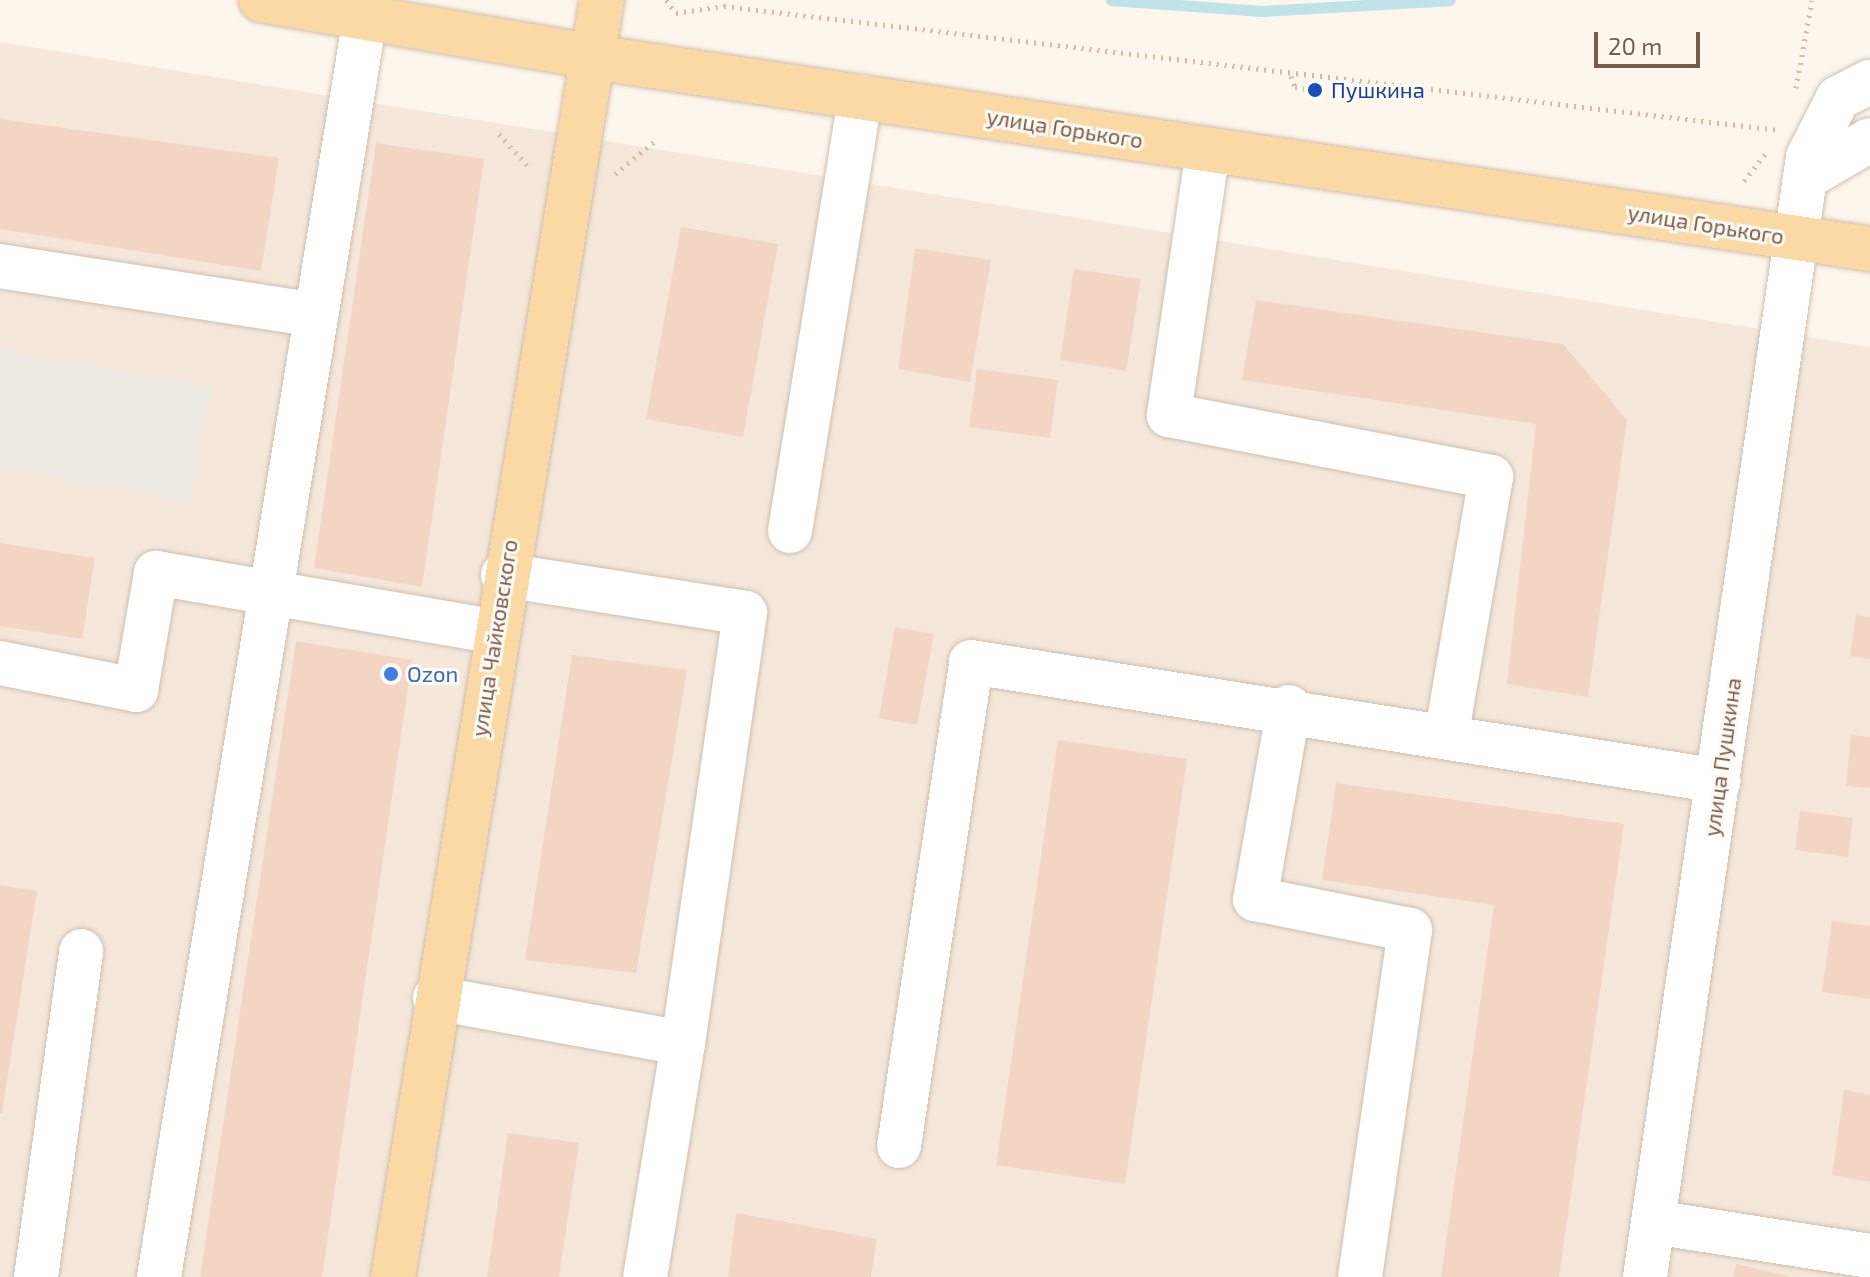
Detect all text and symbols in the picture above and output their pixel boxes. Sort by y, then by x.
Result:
scale bar [1598,16,1704,66]
text: 20 m [1608,31,1662,60]
place label: Пушкина [1331,77,1425,103]
marker: Пушкина [1306,81,1324,99]
street label: улица Горького [985,103,1145,153]
street label: улица Горького [1626,199,1786,249]
street label: улица Чайковского [465,538,523,738]
place label: Ozon [407,661,458,687]
marker: Ozon [382,665,400,683]
street label: улица Пушкина [1698,676,1746,838]

